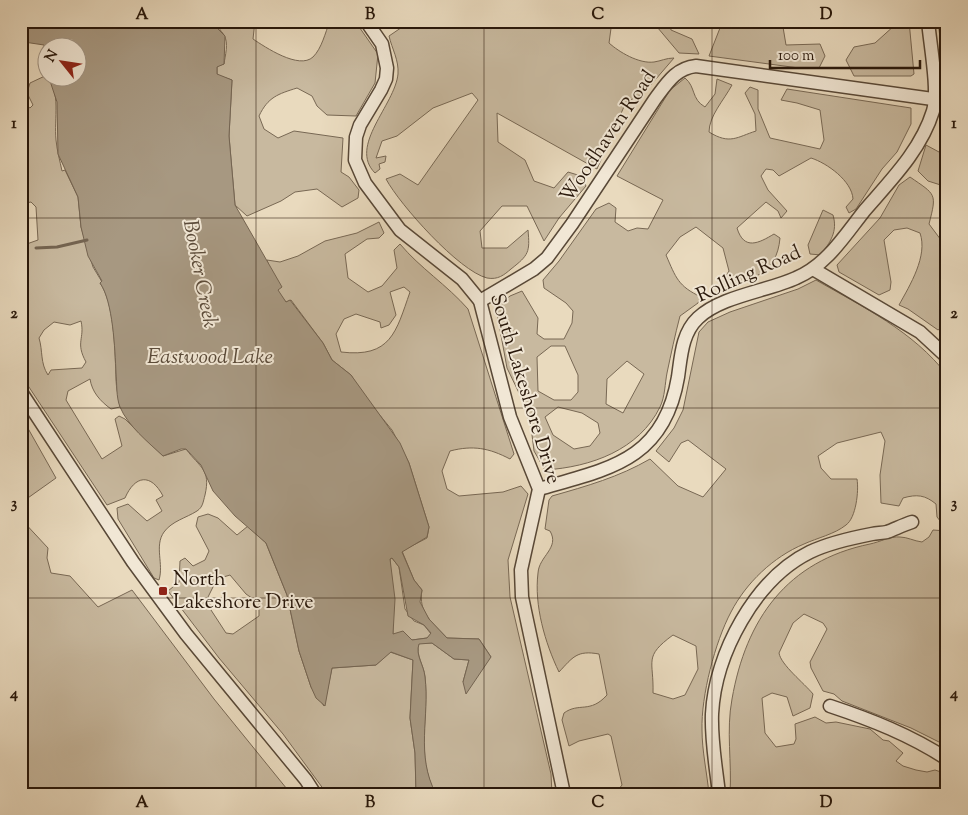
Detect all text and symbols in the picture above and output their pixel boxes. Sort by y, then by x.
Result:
text: A [136,4,149,27]
text: B [365,4,375,27]
text: C [592,4,605,27]
text: D [820,4,833,27]
north arrow [38,38,88,88]
scale bar [770,38,920,70]
text: 100 m [778,46,815,67]
text: N [41,47,64,66]
street label: Woodhaven Road [554,65,664,209]
text: 1 [11,113,17,136]
text: 1 [951,113,957,136]
water label: Booker Creek [174,217,224,331]
street label: Rolling Road [692,239,806,311]
street label: South Lakeshore Drive [481,290,567,488]
text: 2 [10,303,18,326]
text: 2 [950,303,958,326]
water label: Eastwood Lake [147,343,273,373]
text: 3 [11,493,18,516]
text: 3 [951,493,958,516]
place label: North Lakeshore Drive [173,566,314,618]
marker: North Lakeshore Drive [157,585,169,597]
text: 4 [9,683,18,706]
text: 4 [949,683,958,706]
text: A [136,792,149,815]
text: B [365,792,375,815]
text: C [592,792,605,815]
text: D [820,792,833,815]

